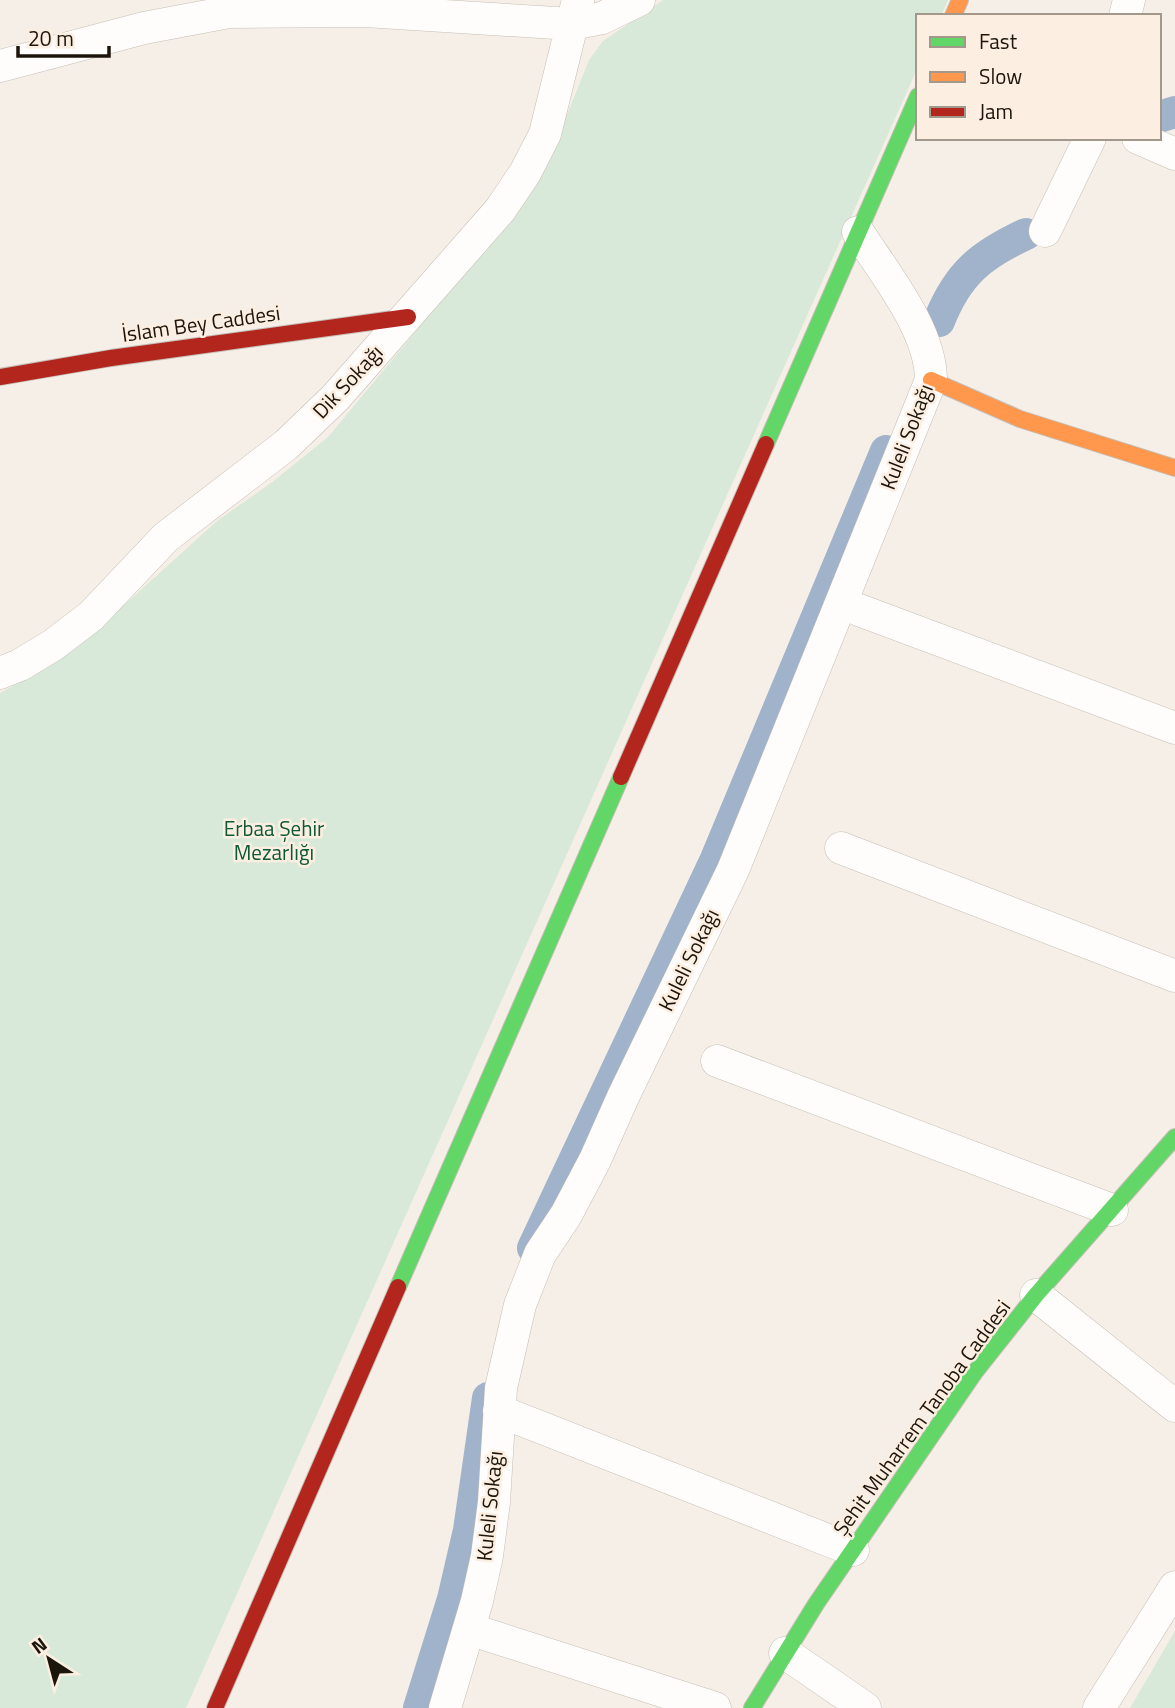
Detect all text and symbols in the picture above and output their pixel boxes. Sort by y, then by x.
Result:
scale bar [18,14,108,58]
legend [916,14,1161,140]
text: 20 m [28,22,74,54]
text: Fast [979,25,1018,57]
text: Slow [979,60,1022,92]
text: Jam [979,95,1013,127]
street label: İslam Bey Caddesi [120,296,282,350]
street label: Dik Sokağı [304,337,390,426]
street label: Kuleli Sokağı [871,379,941,494]
park label: Erbaa Şehir Mezarlığı [224,812,324,868]
street label: Kuleli Sokağı [649,903,727,1016]
street label: Şehit Muharrem Tanoba Caddesi [825,1293,1018,1542]
street label: Kuleli Sokağı [467,1449,511,1563]
north arrow [14,1624,84,1694]
text: N [25,1629,53,1660]

